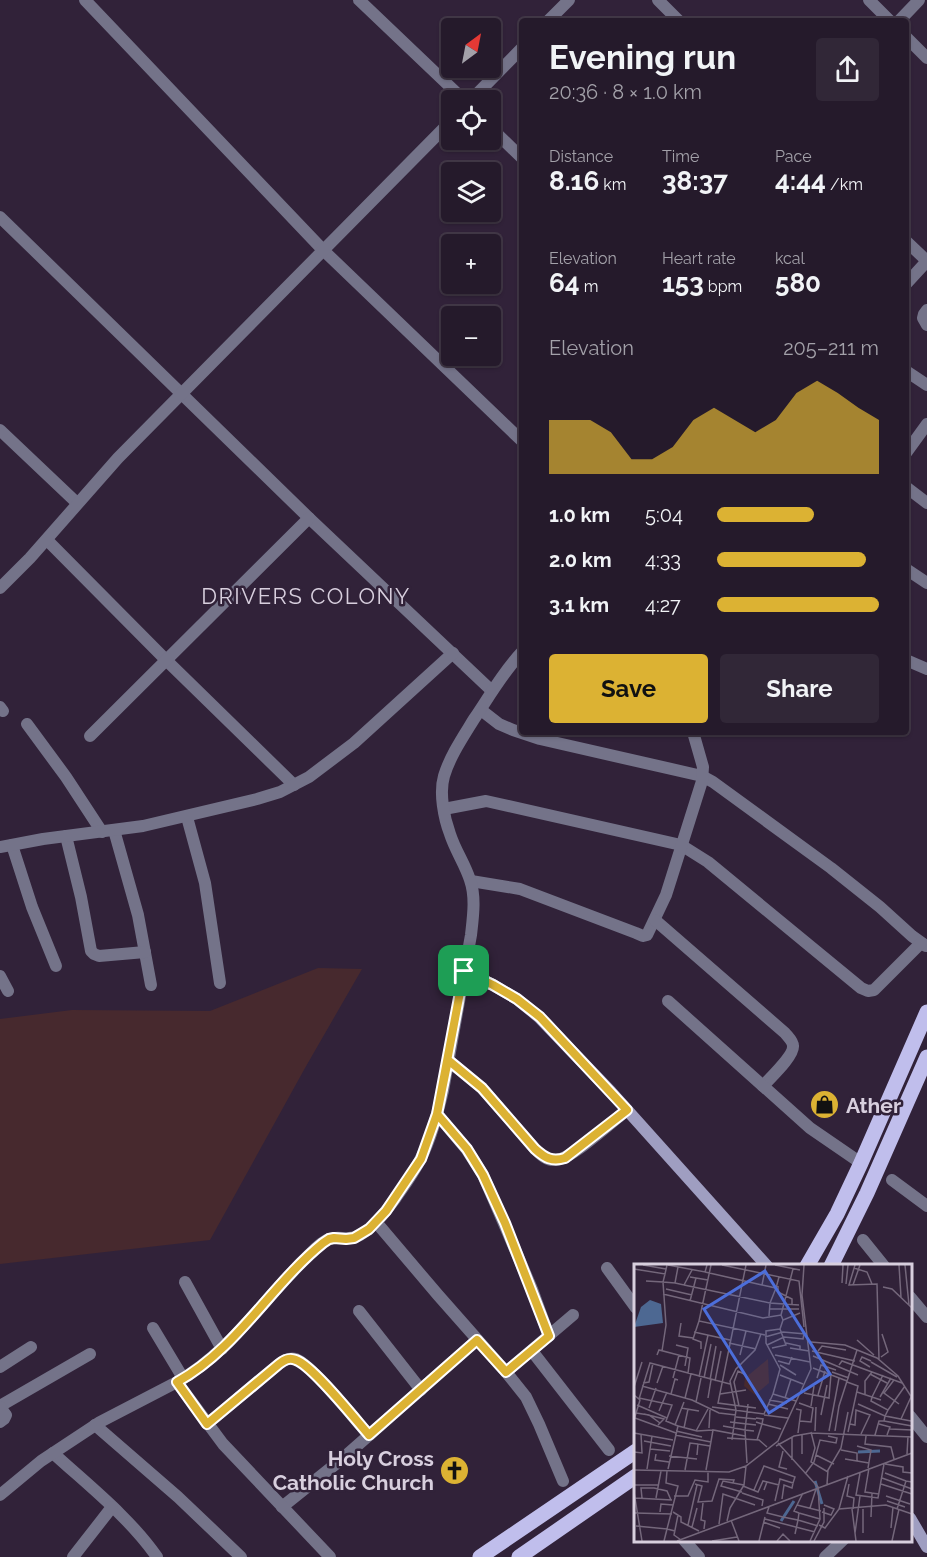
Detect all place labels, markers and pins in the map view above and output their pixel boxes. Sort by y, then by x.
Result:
pin [438,945,489,996]
shop icon: Ather [809,1089,841,1121]
place label: Ather [846,1093,901,1118]
place label: Holy Cross Catholic Church [273,1446,434,1495]
church icon: Holy Cross Catholic Church [439,1454,471,1486]

